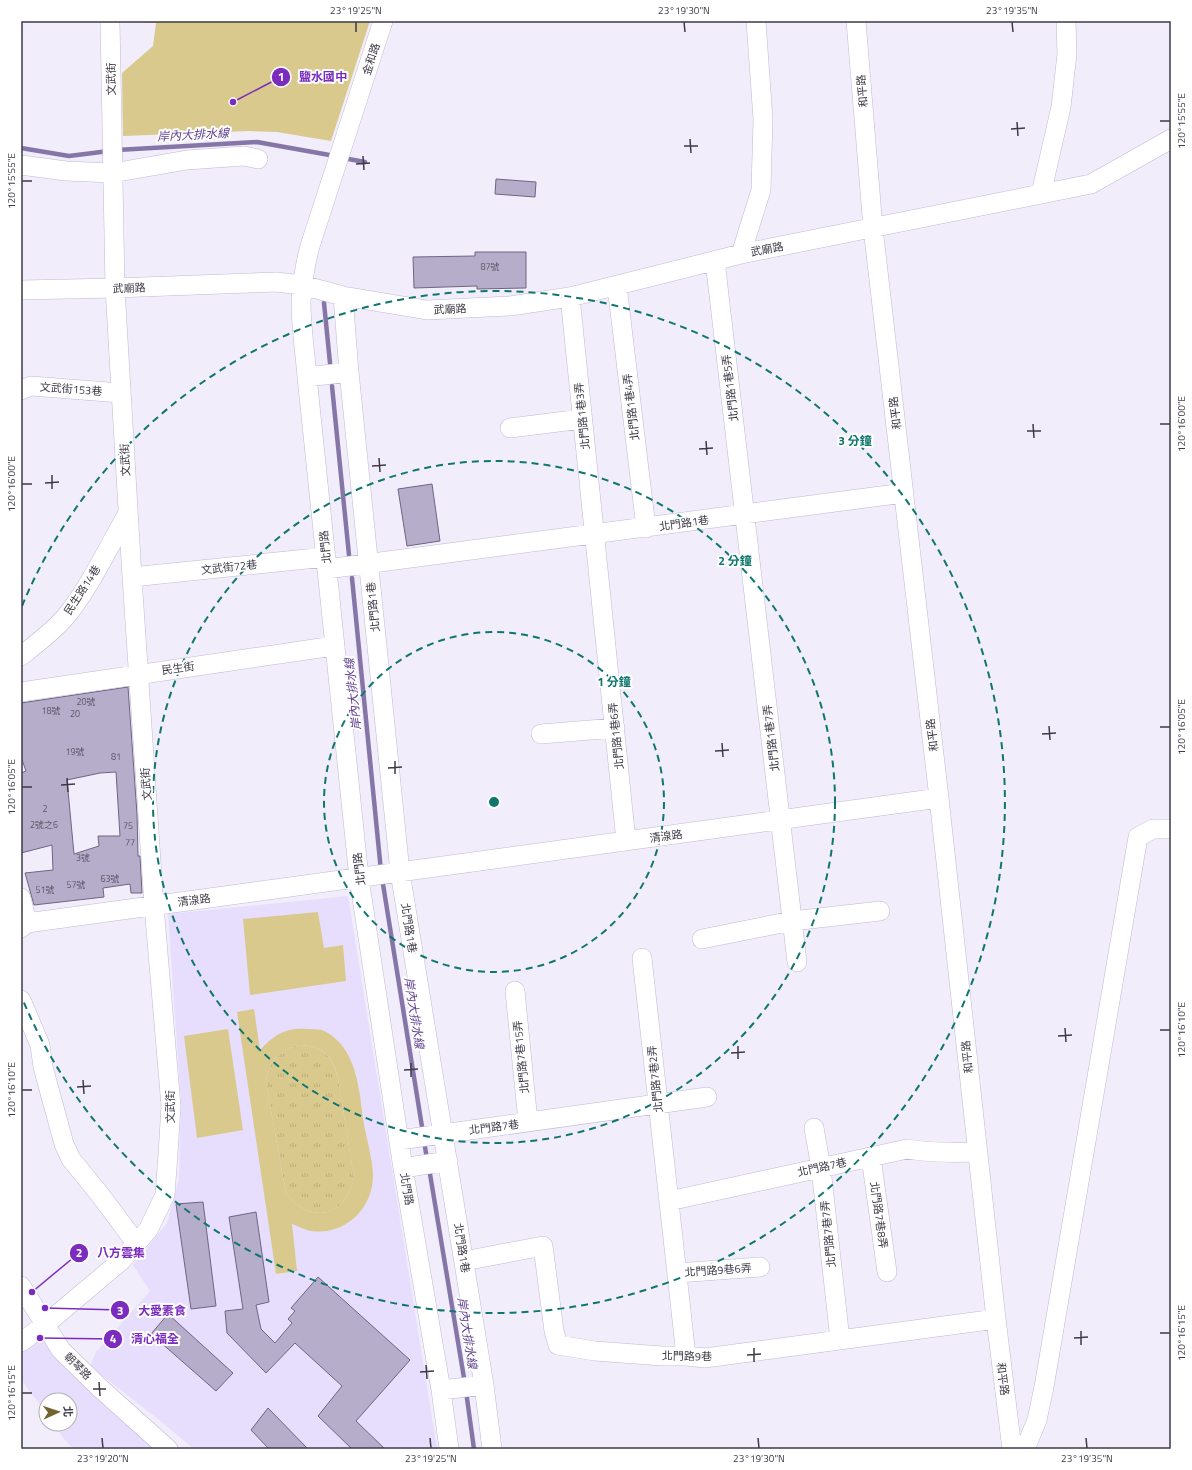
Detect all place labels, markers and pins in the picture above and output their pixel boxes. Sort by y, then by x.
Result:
callout: 鹽水國中 [271,65,355,89]
centre of rings [487,795,501,809]
callout: 八方雲集 [69,1241,153,1265]
callout: 大愛素食 [110,1298,194,1322]
callout: 清心福全 [103,1327,187,1351]

